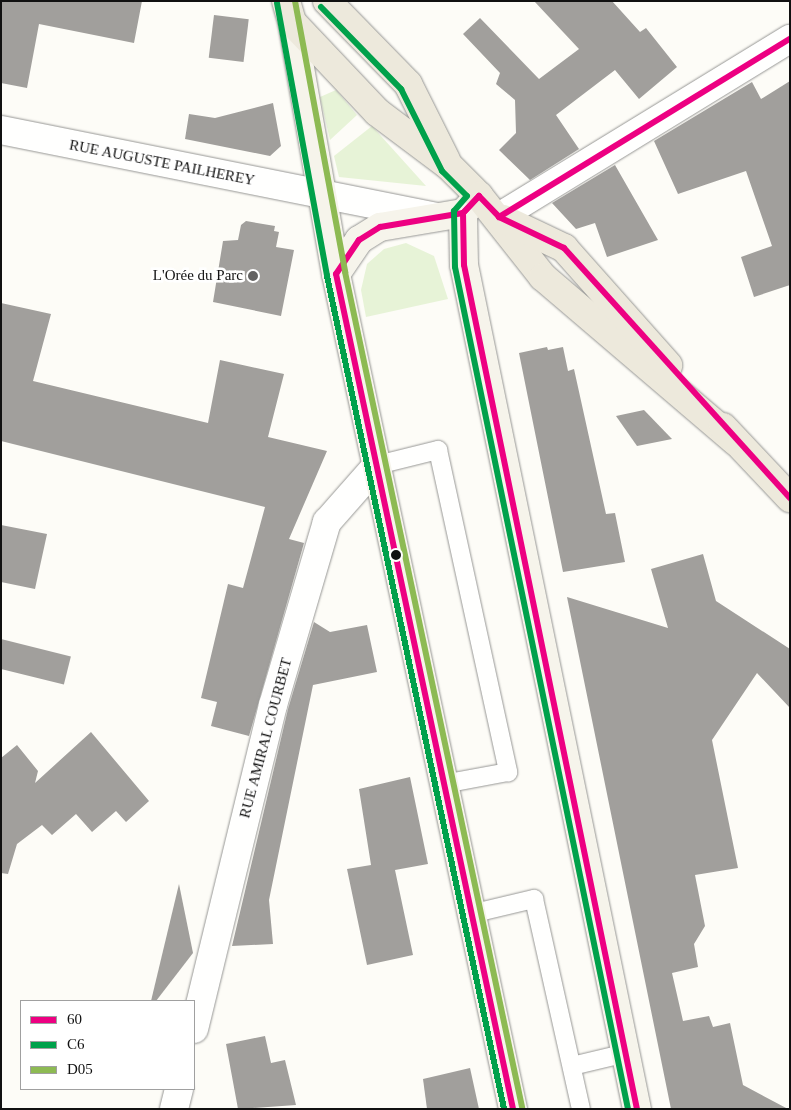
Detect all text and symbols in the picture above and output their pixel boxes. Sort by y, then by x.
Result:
street label: RUE AUGUSTE PAILHEREY [67,136,257,190]
place label: L'Orée du Parc [153,267,243,285]
marker: L'Orée du Parc [247,270,259,282]
unlabelled marker [391,550,401,560]
street label: RUE AMIRAL COURBET [236,655,296,821]
legend [20,1000,195,1090]
text: 60 [67,1011,82,1027]
text: C6 [67,1036,85,1052]
text: D05 [67,1061,93,1077]

